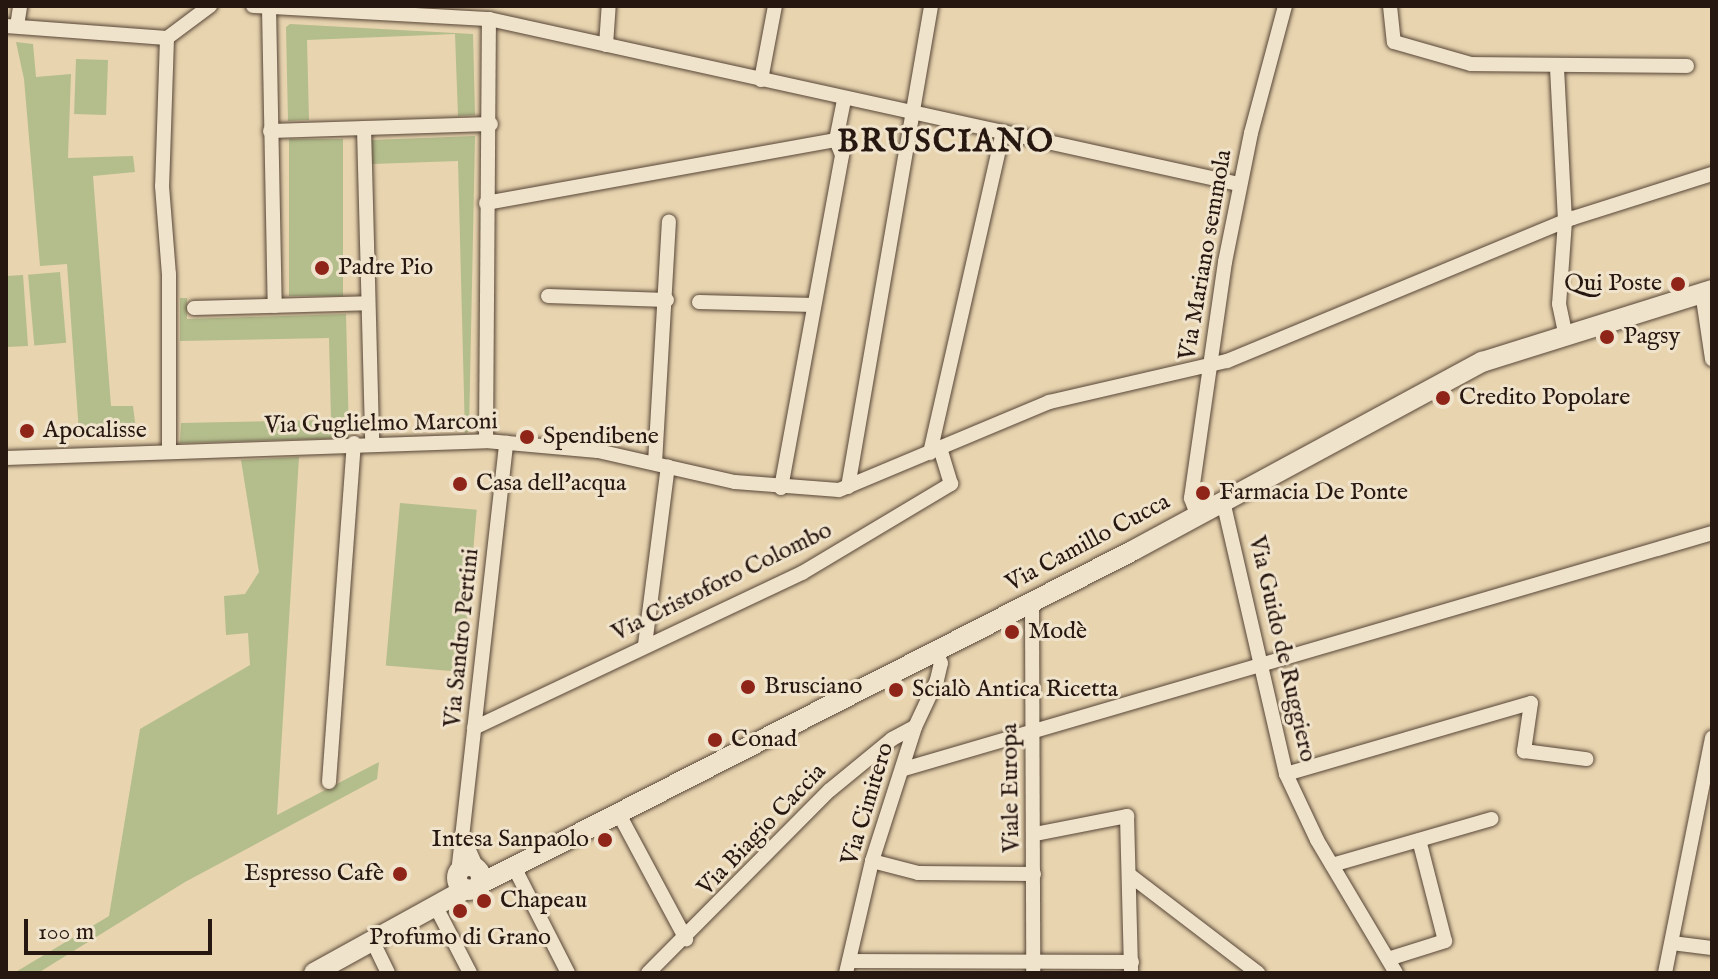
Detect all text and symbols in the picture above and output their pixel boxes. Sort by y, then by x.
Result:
district label: BRUSCIANO [837,124,1055,162]
street label: Via Mariano semmola [1173,147,1239,363]
place label: Padre Pio [338,254,433,282]
marker: Padre Pio [313,259,331,277]
place label: Qui Poste [1564,270,1662,298]
marker: Qui Poste [1669,275,1687,293]
place label: Pagsy [1623,323,1680,351]
marker: Pagsy [1598,328,1616,346]
place label: Credito Popolare [1459,384,1630,412]
marker: Credito Popolare [1434,389,1452,407]
street label: Via Guglielmo Marconi [264,408,498,440]
place label: Apocalisse [43,417,147,445]
marker: Apocalisse [18,422,36,440]
place label: Spendibene [543,423,659,451]
marker: Spendibene [518,428,536,446]
place label: Casa dell'acqua [476,470,626,498]
marker: Casa dell'acqua [451,475,469,493]
place label: Farmacia De Ponte [1219,479,1408,507]
marker: Farmacia De Ponte [1194,484,1212,502]
street label: Via Camillo Cucca [1001,488,1175,598]
street label: Via Cristoforo Colombo [607,516,837,648]
street label: Via Guido de Ruggiero [1242,533,1322,765]
street label: Via Sandro Pertini [438,547,486,729]
place label: Modè [1028,618,1087,646]
marker: Modè [1003,623,1021,641]
place label: Brusciano [764,673,862,701]
place label: Scialò Antica Ricetta [912,676,1118,704]
marker: Brusciano [739,678,757,696]
marker: Scialò Antica Ricetta [887,681,905,699]
street label: Viale Europa [995,723,1027,853]
place label: Conad [731,726,797,754]
marker: Conad [706,731,724,749]
street label: Via Cimitero [836,739,900,869]
street label: Via Biagio Caccia [692,758,832,902]
place label: Intesa Sanpaolo [432,826,589,854]
marker: Intesa Sanpaolo [596,831,614,849]
place label: Espresso Cafè [244,860,384,888]
marker: Espresso Cafè [391,865,409,883]
place label: Chapeau [500,887,587,915]
marker: Chapeau [475,892,493,910]
marker: Profumo di Grano [451,902,469,920]
scale bar [28,903,216,953]
text: 100 m [38,917,94,948]
place label: Profumo di Grano [369,924,551,952]

